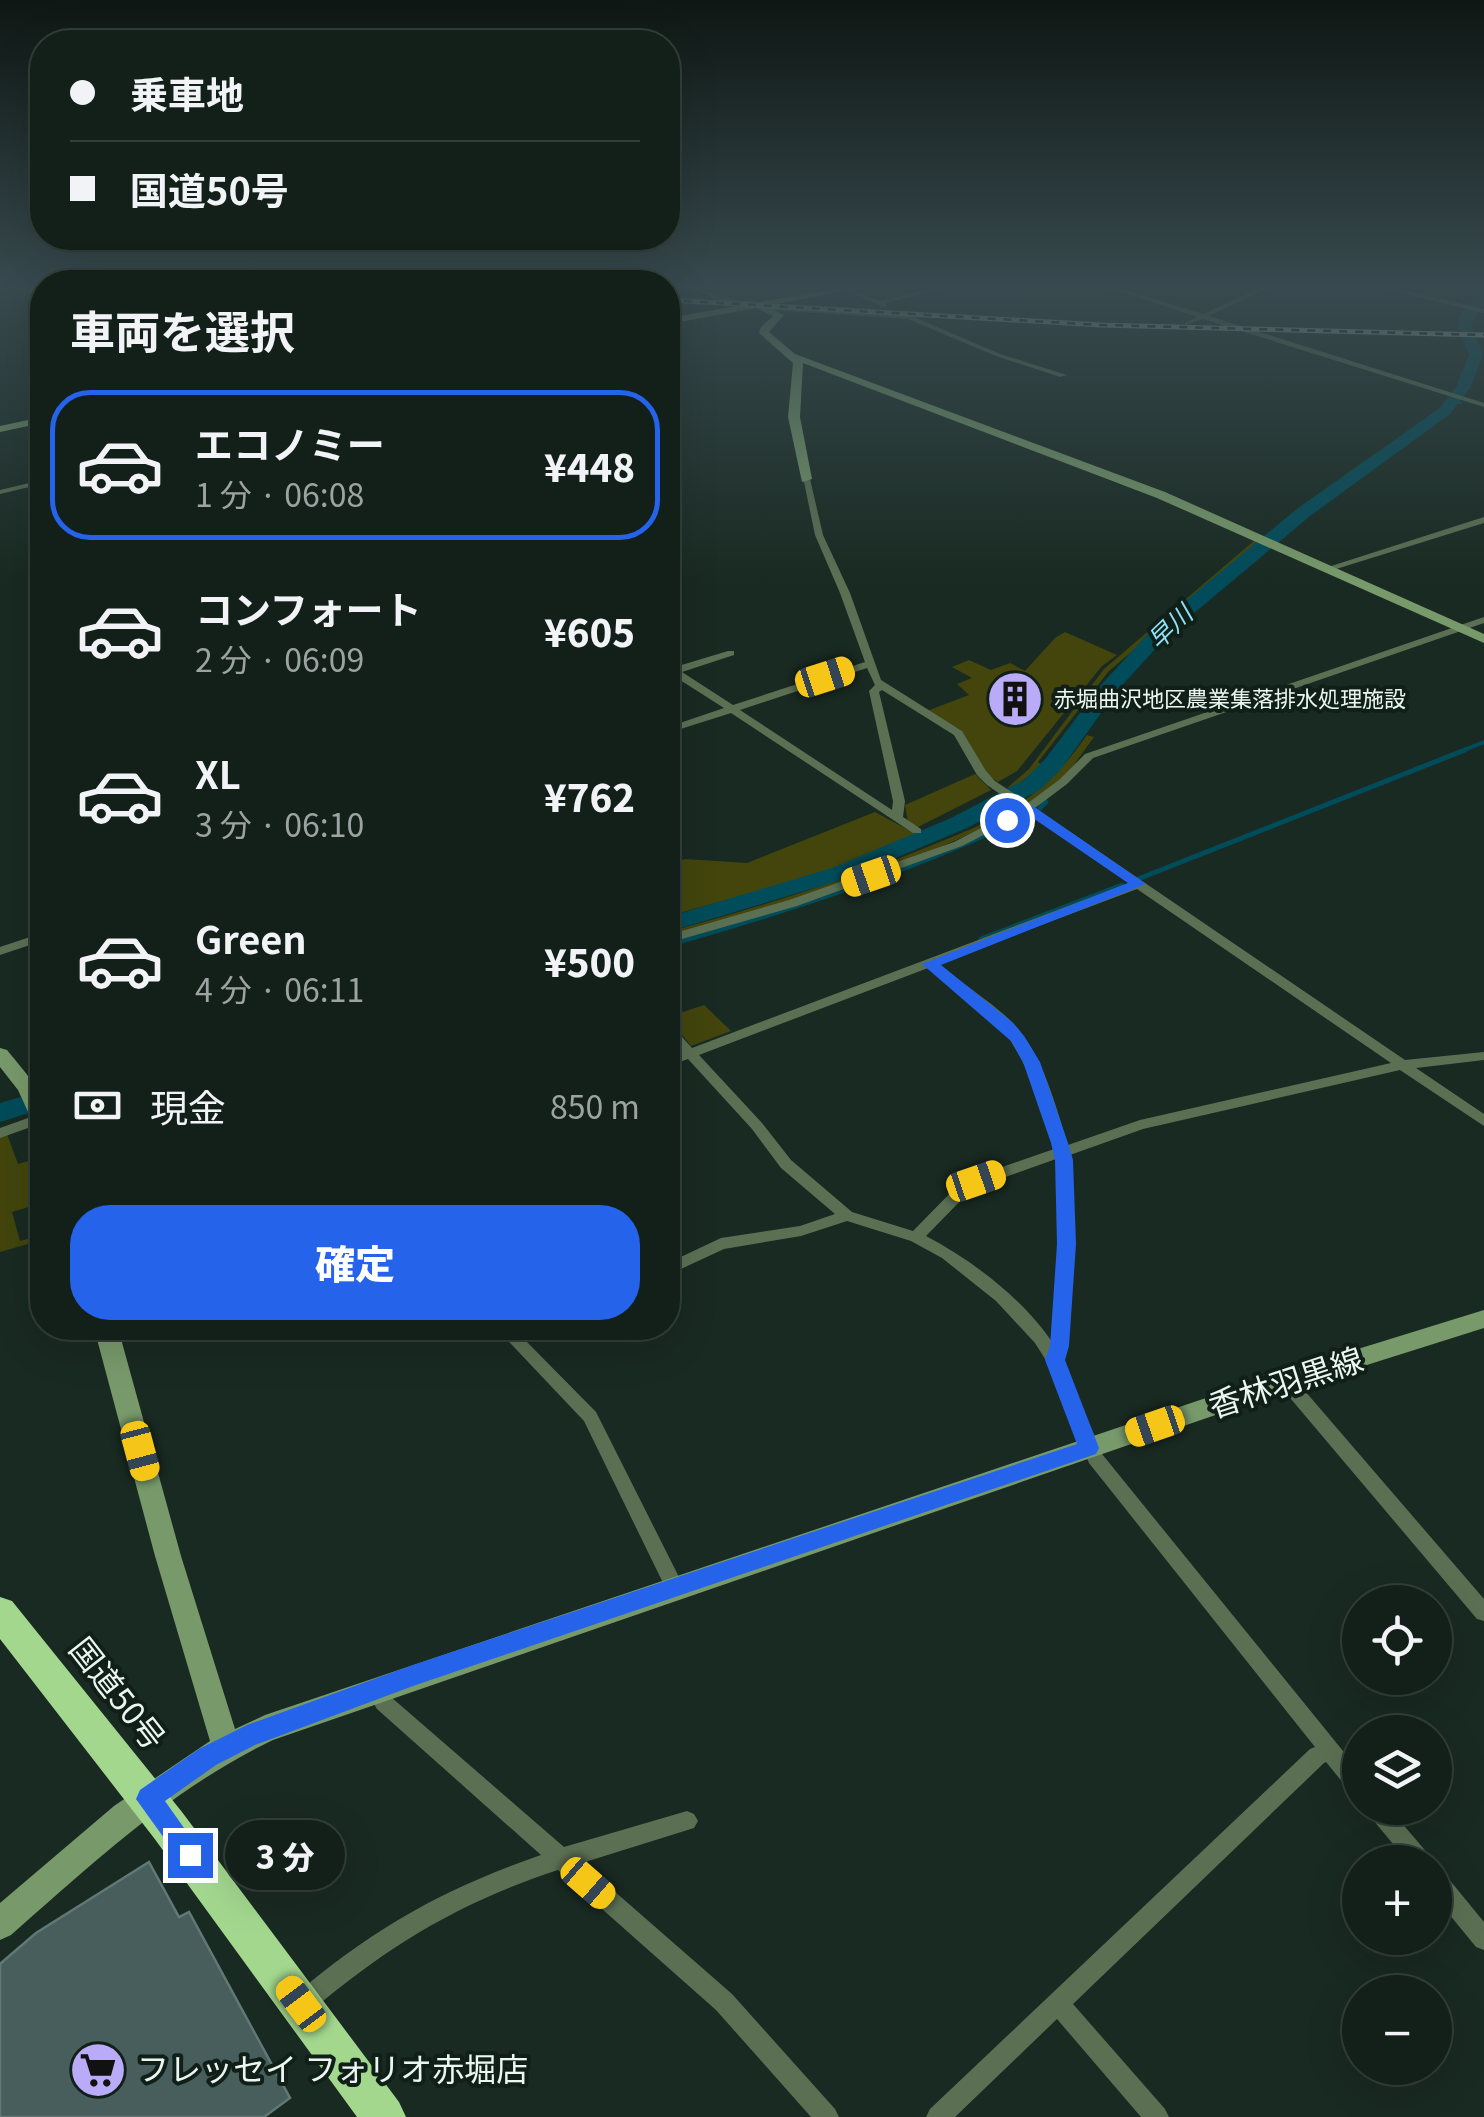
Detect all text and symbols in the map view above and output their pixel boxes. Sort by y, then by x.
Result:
text: 乗車地 [130,65,244,120]
text: 国道50号 [130,161,289,216]
text: 車両を選択 [70,297,295,362]
text: エコノミー [195,415,385,470]
icon: car [75,420,165,510]
text: ¥448 [544,438,635,493]
text: 1 分 · 06:08 [195,470,364,516]
text: コンフォート [195,580,422,635]
icon: car [75,585,165,675]
water label: 早川 [1138,593,1201,656]
text: ¥605 [544,603,635,658]
text: 2 分 · 06:09 [195,635,364,681]
car [792,653,858,701]
building icon: 赤堀曲沢地区農業集落排水処理施設 [985,669,1045,729]
place label: 赤堀曲沢地区農業集落排水処理施設 [1054,681,1406,713]
text: XL [195,745,241,800]
icon: car [75,750,165,840]
text: ¥762 [544,768,635,823]
route start [985,798,1030,843]
text: 3 分 · 06:10 [195,800,364,846]
car [838,852,904,900]
text: Green [195,910,307,965]
icon: car [75,915,165,1005]
text: ¥500 [544,933,635,988]
text: 4 分 · 06:11 [195,965,364,1011]
icon: cash [70,1078,125,1133]
text: 現金 [150,1078,226,1133]
text: 850 m [550,1082,640,1128]
car [943,1157,1009,1205]
button: 確定 [70,1205,640,1320]
street label: 香林羽黒線 [1202,1334,1368,1427]
car [1122,1402,1188,1450]
car [118,1418,162,1484]
map controls [1342,1585,1452,2085]
button: locate [1342,1585,1452,1695]
street label: 国道50号 [61,1626,178,1758]
button: layers [1342,1715,1452,1825]
callout: 3 分 [225,1820,345,1890]
text: 3 分 [256,1832,314,1878]
route end [168,1833,213,1878]
button: + [1342,1845,1452,1955]
car [556,1852,620,1914]
car [271,1971,331,2037]
button: − [1342,1975,1452,2085]
supermarket icon: フレッセイ フォリオ赤堀店 [68,2040,128,2100]
place label: フレッセイ フォリオ赤堀店 [137,2044,528,2090]

